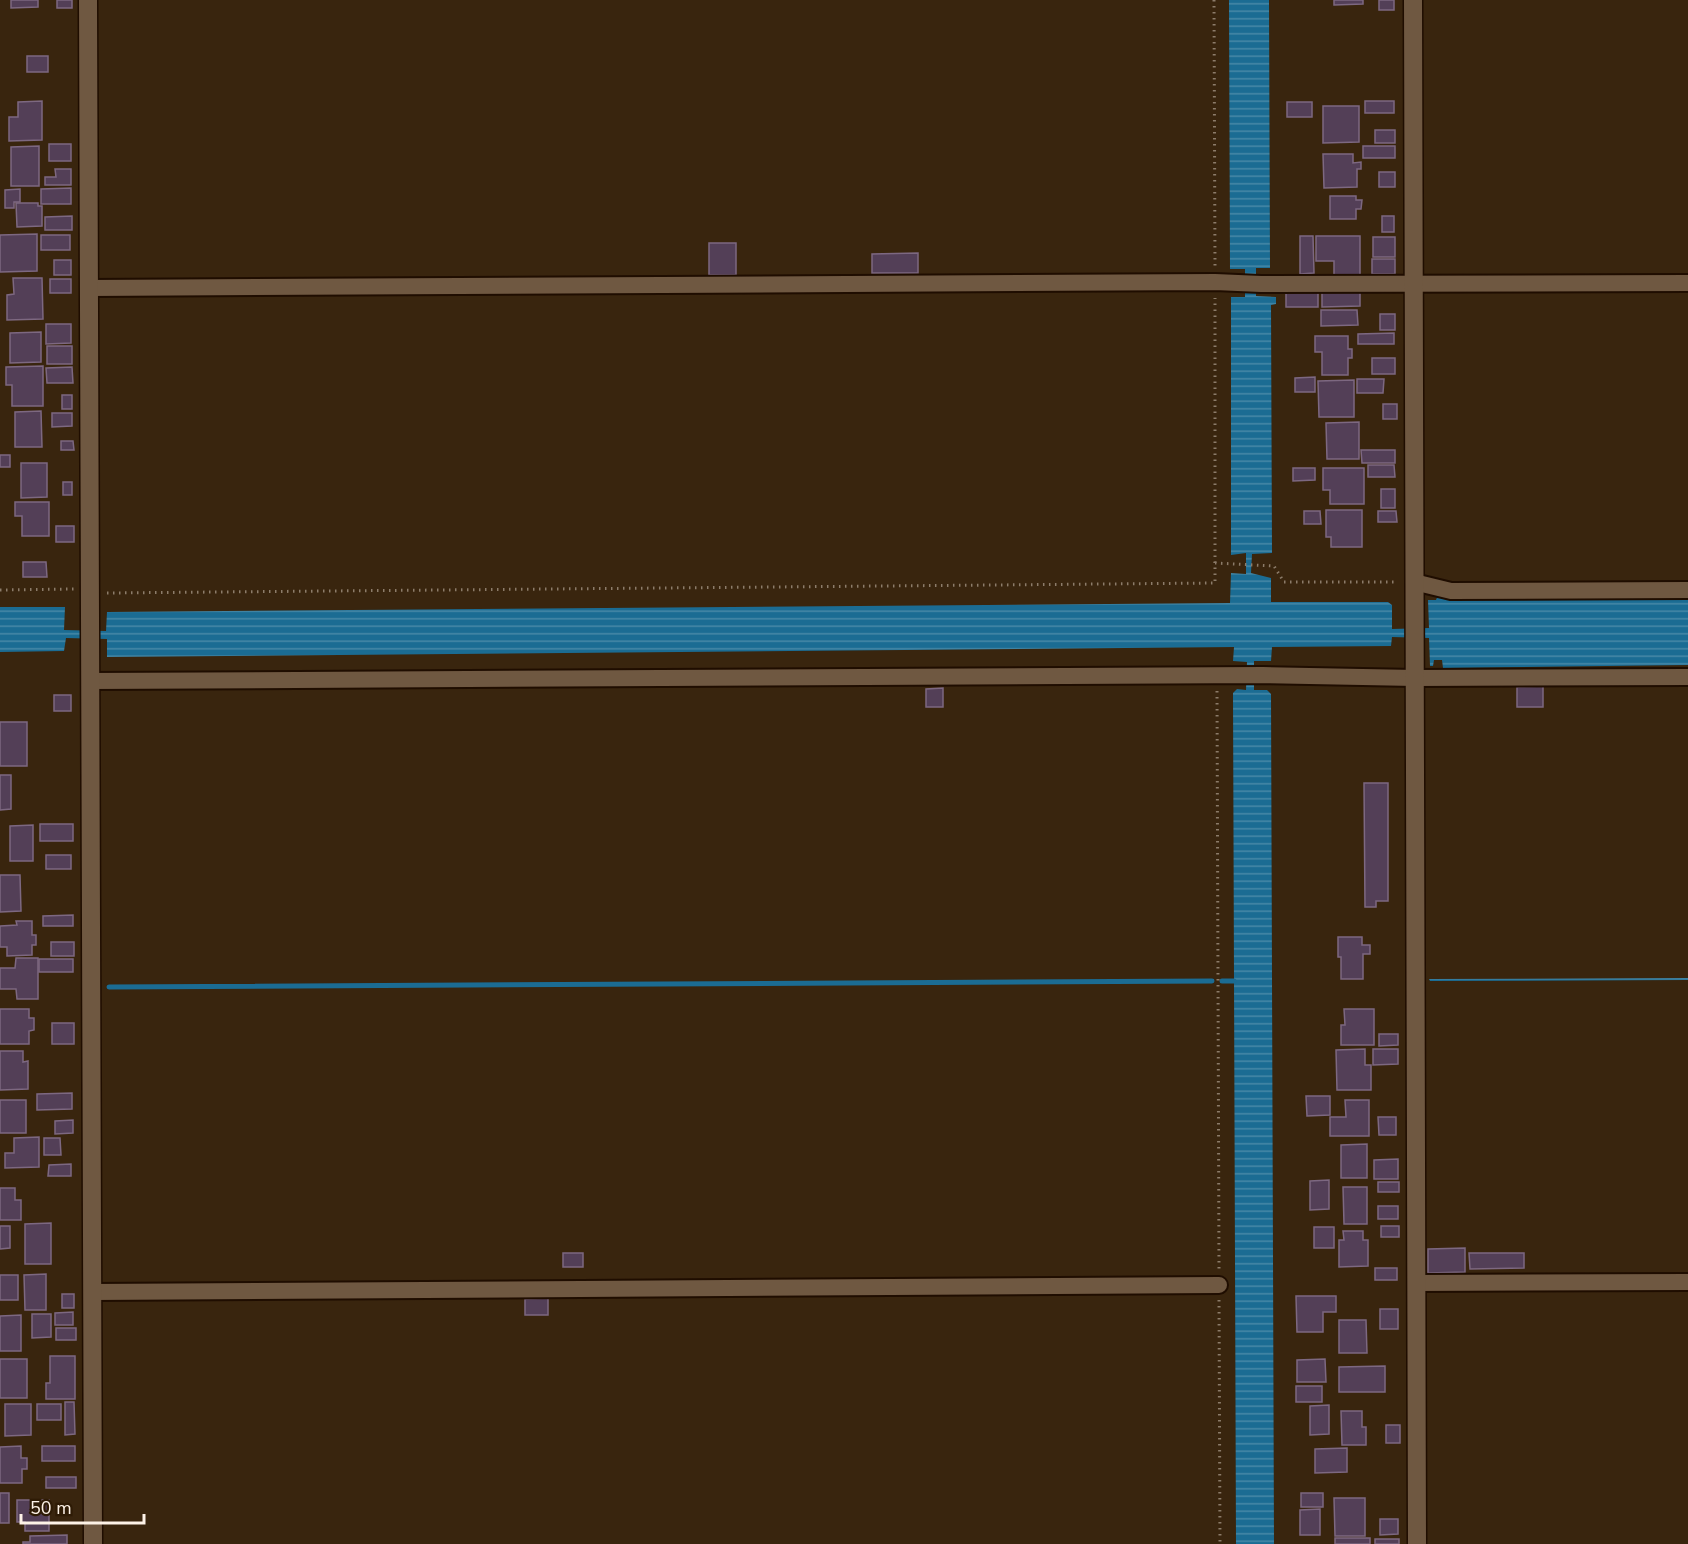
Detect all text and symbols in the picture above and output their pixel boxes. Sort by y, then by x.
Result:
scale bar [21,1487,144,1525]
text: 50 m [30,1496,72,1520]

